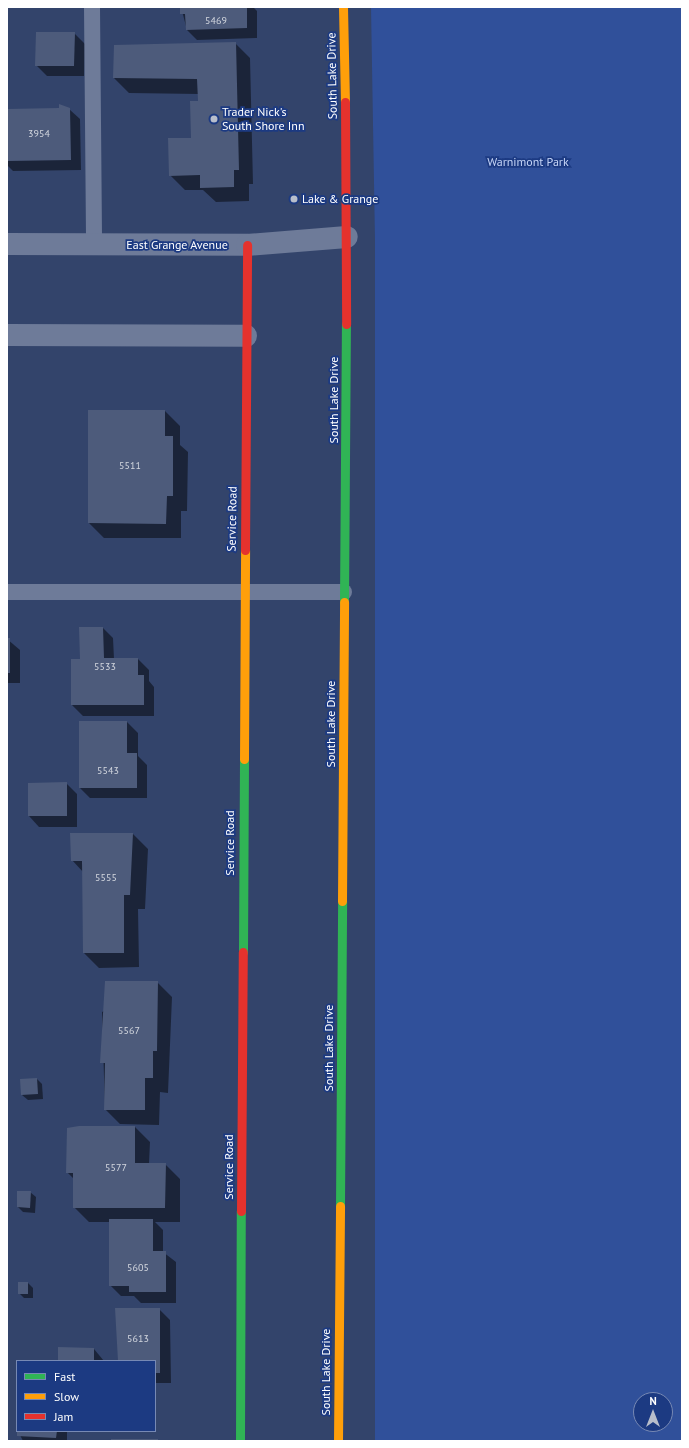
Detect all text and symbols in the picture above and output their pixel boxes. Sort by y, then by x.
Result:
house number: 5469 [205,15,227,27]
street label: South Lake Drive [324,32,340,120]
place label: Trader Nick's South Shore Inn [222,105,304,133]
marker: Trader Nick's South Shore Inn [209,114,219,124]
house number: 3954 [28,128,50,140]
park label: Warnimont Park [487,155,569,169]
place label: Lake & Grange [302,192,378,206]
marker: Lake & Grange [289,194,299,204]
street label: East Grange Avenue [126,238,228,252]
street label: South Lake Drive [327,357,341,443]
house number: 5511 [119,460,141,472]
street label: Service Road [224,486,240,552]
house number: 5533 [94,661,116,673]
street label: South Lake Drive [324,681,338,767]
house number: 5543 [97,765,119,777]
street label: Service Road [223,810,237,876]
house number: 5555 [95,872,117,884]
street label: South Lake Drive [322,1005,336,1091]
house number: 5567 [118,1025,140,1037]
street label: Service Road [222,1134,236,1200]
house number: 5577 [105,1162,127,1174]
house number: 5605 [127,1262,149,1274]
street label: South Lake Drive [319,1329,333,1415]
house number: 5613 [127,1333,149,1345]
legend [16,1360,156,1432]
text: Fast [54,1369,75,1384]
text: Slow [54,1389,79,1404]
north arrow [633,1392,673,1432]
text: N [649,1394,657,1408]
text: Jam [54,1409,73,1424]

